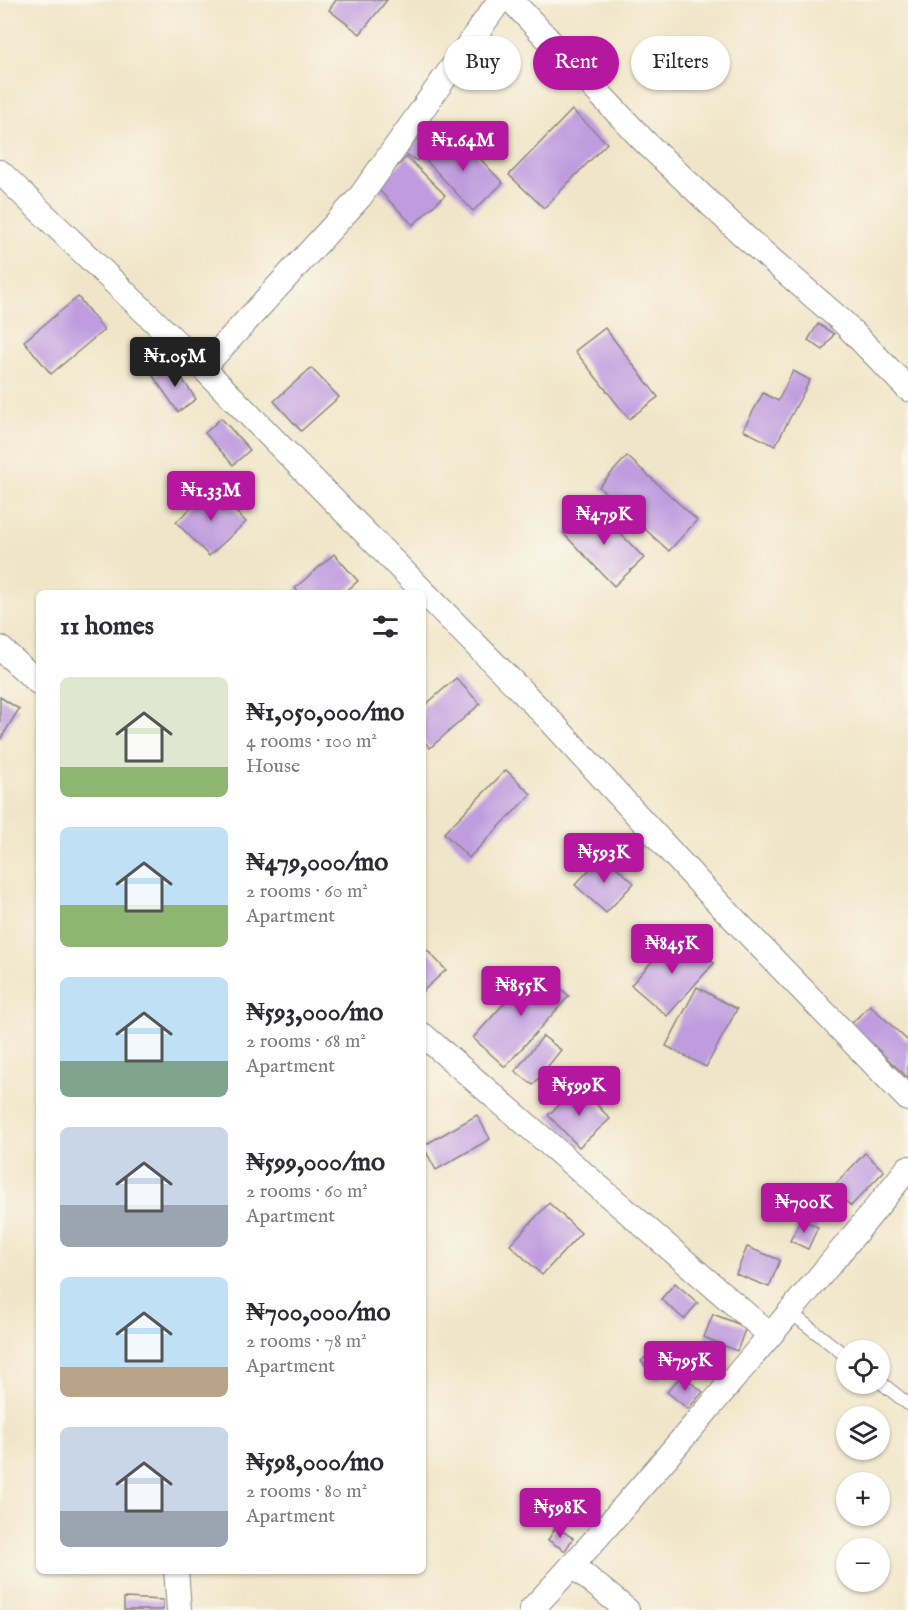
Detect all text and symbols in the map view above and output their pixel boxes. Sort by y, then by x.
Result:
chip: Buy [444,36,521,90]
chip: Rent [533,36,619,90]
chip: Filters [631,36,730,90]
pin: ₦1.64M [414,121,512,172]
text: ₦1.64M [431,128,495,153]
pin: ₦1.05M [126,337,224,388]
text: ₦1.05M [144,344,206,369]
pin: ₦1.33M [162,471,260,522]
text: ₦1.33M [181,478,241,503]
pin: ₦479K [562,495,646,546]
text: ₦479K [576,502,632,527]
text: 11 homes [60,610,154,643]
icon: filters [369,610,402,643]
text: ₦1,050,000/mo [246,696,404,729]
icon: home [108,701,180,773]
text: 4 rooms · 100 m² [246,729,377,754]
text: House [246,754,300,779]
pin: ₦593K [562,833,646,884]
text: ₦593K [578,840,630,865]
text: ₦479,000/mo [246,846,388,879]
icon: home [108,851,180,923]
text: 2 rooms · 60 m² [246,879,368,904]
text: Apartment [246,904,335,929]
pin: ₦845K [630,924,714,975]
text: ₦845K [645,931,699,956]
pin: ₦855K [479,966,563,1017]
text: ₦855K [495,973,547,998]
text: ₦593,000/mo [246,996,383,1029]
icon: home [108,1001,180,1073]
text: 2 rooms · 68 m² [246,1029,366,1054]
text: Apartment [246,1054,335,1079]
pin: ₦599K [537,1066,621,1117]
text: ₦599K [552,1073,606,1098]
text: ₦599,000/mo [246,1146,385,1179]
icon: home [108,1151,180,1223]
text: 2 rooms · 60 m² [246,1179,368,1204]
pin: ₦700K [762,1183,846,1234]
text: ₦700K [775,1190,833,1215]
text: Apartment [246,1204,335,1229]
text: ₦700,000/mo [246,1296,391,1329]
icon: home [108,1301,180,1373]
text: 2 rooms · 78 m² [246,1329,367,1354]
map controls [836,1340,890,1592]
button: locate [836,1340,890,1394]
pin: ₦795K [643,1341,727,1392]
text: ₦795K [658,1348,712,1373]
text: Apartment [246,1354,335,1379]
button: layers [836,1406,890,1460]
text: ₦598,000/mo [246,1446,384,1479]
icon: home [108,1451,180,1523]
button: + [836,1472,890,1526]
text: 2 rooms · 80 m² [246,1479,367,1504]
pin: ₦598K [518,1488,602,1539]
text: ₦598K [534,1495,586,1520]
text: Apartment [246,1504,335,1529]
button: − [836,1538,890,1592]

